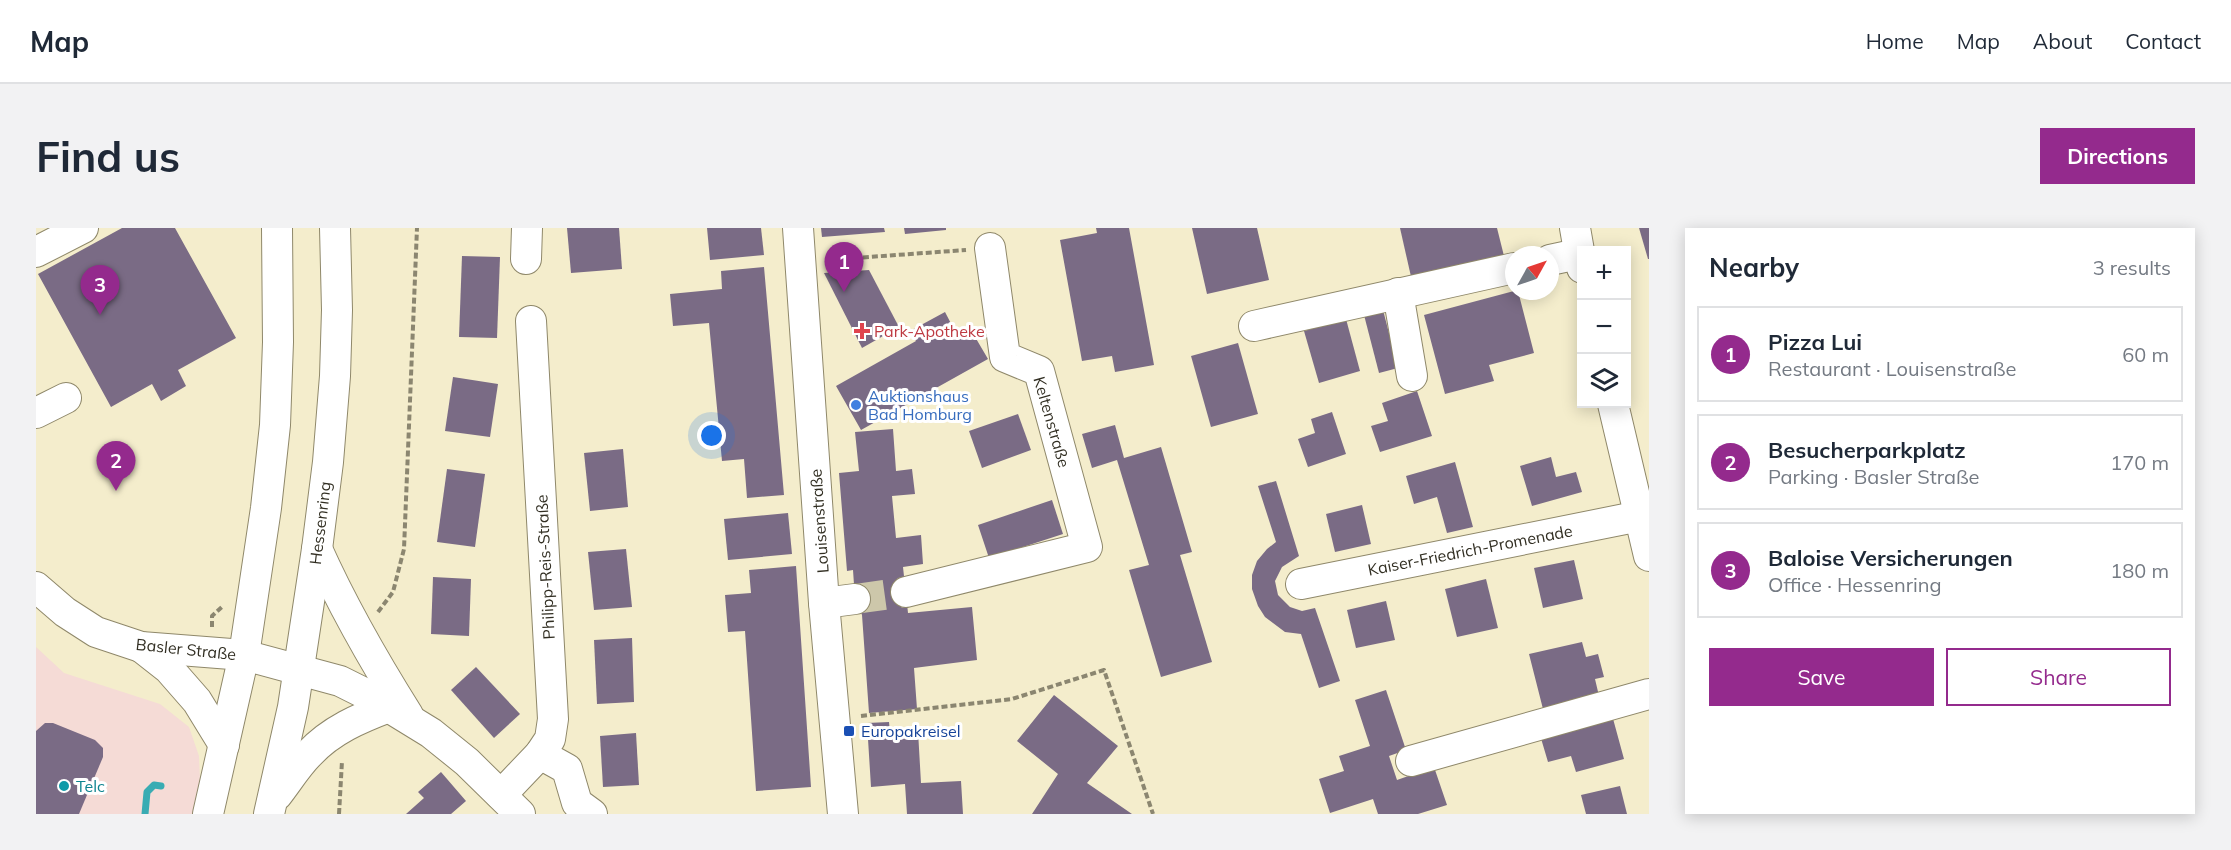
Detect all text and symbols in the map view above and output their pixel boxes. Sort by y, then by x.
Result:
text: Map [30,24,89,59]
text: Home [1866,28,1924,54]
text: Map [1957,28,2000,54]
text: About [2033,28,2092,54]
text: Contact [2125,28,2201,54]
button: Directions [2040,128,2195,184]
text: Find us [36,130,180,183]
pin: 1 [824,242,864,292]
north arrow [1505,246,1559,300]
map controls [1577,246,1631,408]
button: + [1577,246,1631,300]
text: Nearby [1709,251,1799,284]
text: 3 results [2093,255,2171,280]
pin: 3 [80,266,120,315]
button: − [1577,300,1631,354]
place label: Park-Apotheke [874,321,985,341]
marker: Park-Apotheke [855,324,869,338]
text: Pizza Lui [1768,328,1862,356]
text: 1 [1725,342,1737,367]
text: 60 m [2122,342,2169,367]
button: layers [1577,354,1631,408]
text: Restaurant · Louisenstraße [1768,356,2016,381]
street label: Keltenstraße [1029,374,1075,470]
place label: Auktionshaus Bad Homburg [868,386,972,424]
marker: Auktionshaus Bad Homburg [849,398,863,412]
your location [697,421,726,450]
text: Besucherparkplatz [1768,436,1965,464]
pin: 2 [96,442,136,491]
text: 2 [1725,450,1737,475]
text: 170 m [2110,450,2169,475]
text: Parking · Basler Straße [1768,464,1979,489]
street label: Louisenstraße [805,468,833,574]
street label: Hessenring [305,480,335,566]
street label: Philipp-Reis-Straße [531,494,559,640]
street label: Kaiser-Friedrich-Promenade [1366,520,1574,580]
text: Baloise Versicherungen [1768,544,2013,572]
text: 3 [1725,558,1737,583]
text: 180 m [2110,558,2169,583]
text: Office · Hessenring [1768,572,1941,597]
street label: Basler Straße [135,634,237,664]
button: Save [1709,648,1934,706]
button: Share [1946,648,2171,706]
place label: Europakreisel [861,721,961,741]
marker: Europakreisel [842,724,856,738]
place label: Telc [76,776,105,796]
marker: Telc [57,779,71,793]

